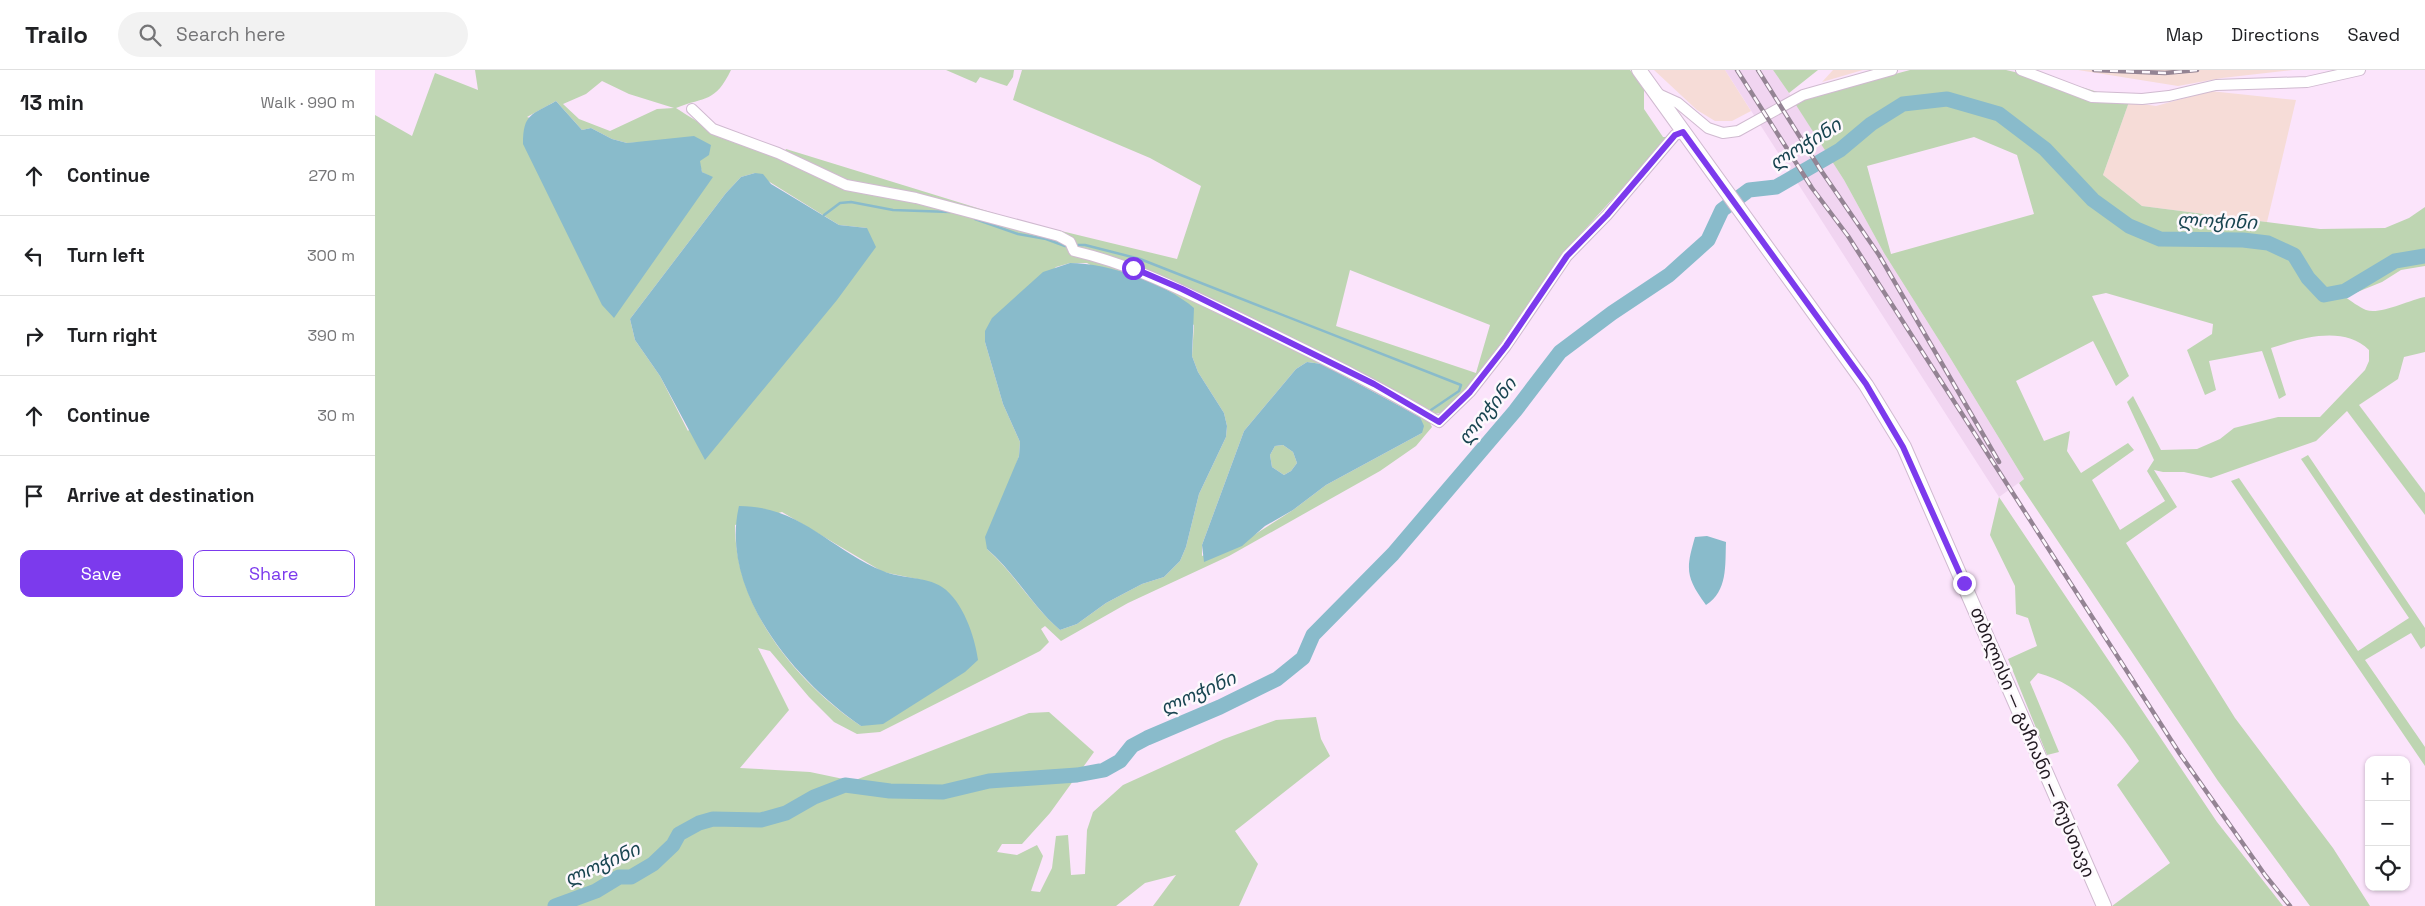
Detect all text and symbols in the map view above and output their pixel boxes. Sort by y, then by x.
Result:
search box [118,12,468,57]
text: Trailo [25,19,88,50]
icon: search [136,21,164,49]
text: Search here [176,22,286,47]
text: Map [2166,23,2203,46]
text: Directions [2231,23,2320,46]
text: Saved [2348,23,2400,46]
text: 13 min [20,89,84,116]
text: Walk · 990 m [261,92,355,113]
water label: ლოჭინი [1764,112,1846,176]
icon: ahead [20,162,48,190]
text: Continue [67,163,150,188]
text: 270 m [308,165,355,186]
water label: ლოჭინი [2177,207,2259,235]
icon: left [20,242,48,270]
text: Turn left [67,243,145,268]
text: 300 m [307,245,355,266]
route start [1122,257,1145,280]
icon: right [20,322,48,350]
text: Turn right [67,323,157,348]
text: 390 m [307,325,355,346]
water label: ლოჭინი [1452,371,1523,450]
icon: ahead [20,402,48,430]
text: Continue [67,403,150,428]
text: 30 m [317,405,355,426]
icon: arrive [20,482,48,510]
text: Arrive at destination [67,483,255,508]
button: Save [20,550,183,597]
button: Share [193,550,355,597]
route end [1953,572,1976,595]
street label: თბილისი — გაჩიანი — რუსთავი [1965,603,2101,881]
water label: ლოჭინი [1156,665,1241,721]
map controls [2365,756,2410,891]
button: + [2365,756,2410,801]
button: − [2365,801,2410,846]
water label: ლოჭინი [560,836,645,892]
button: locate [2365,846,2410,891]

